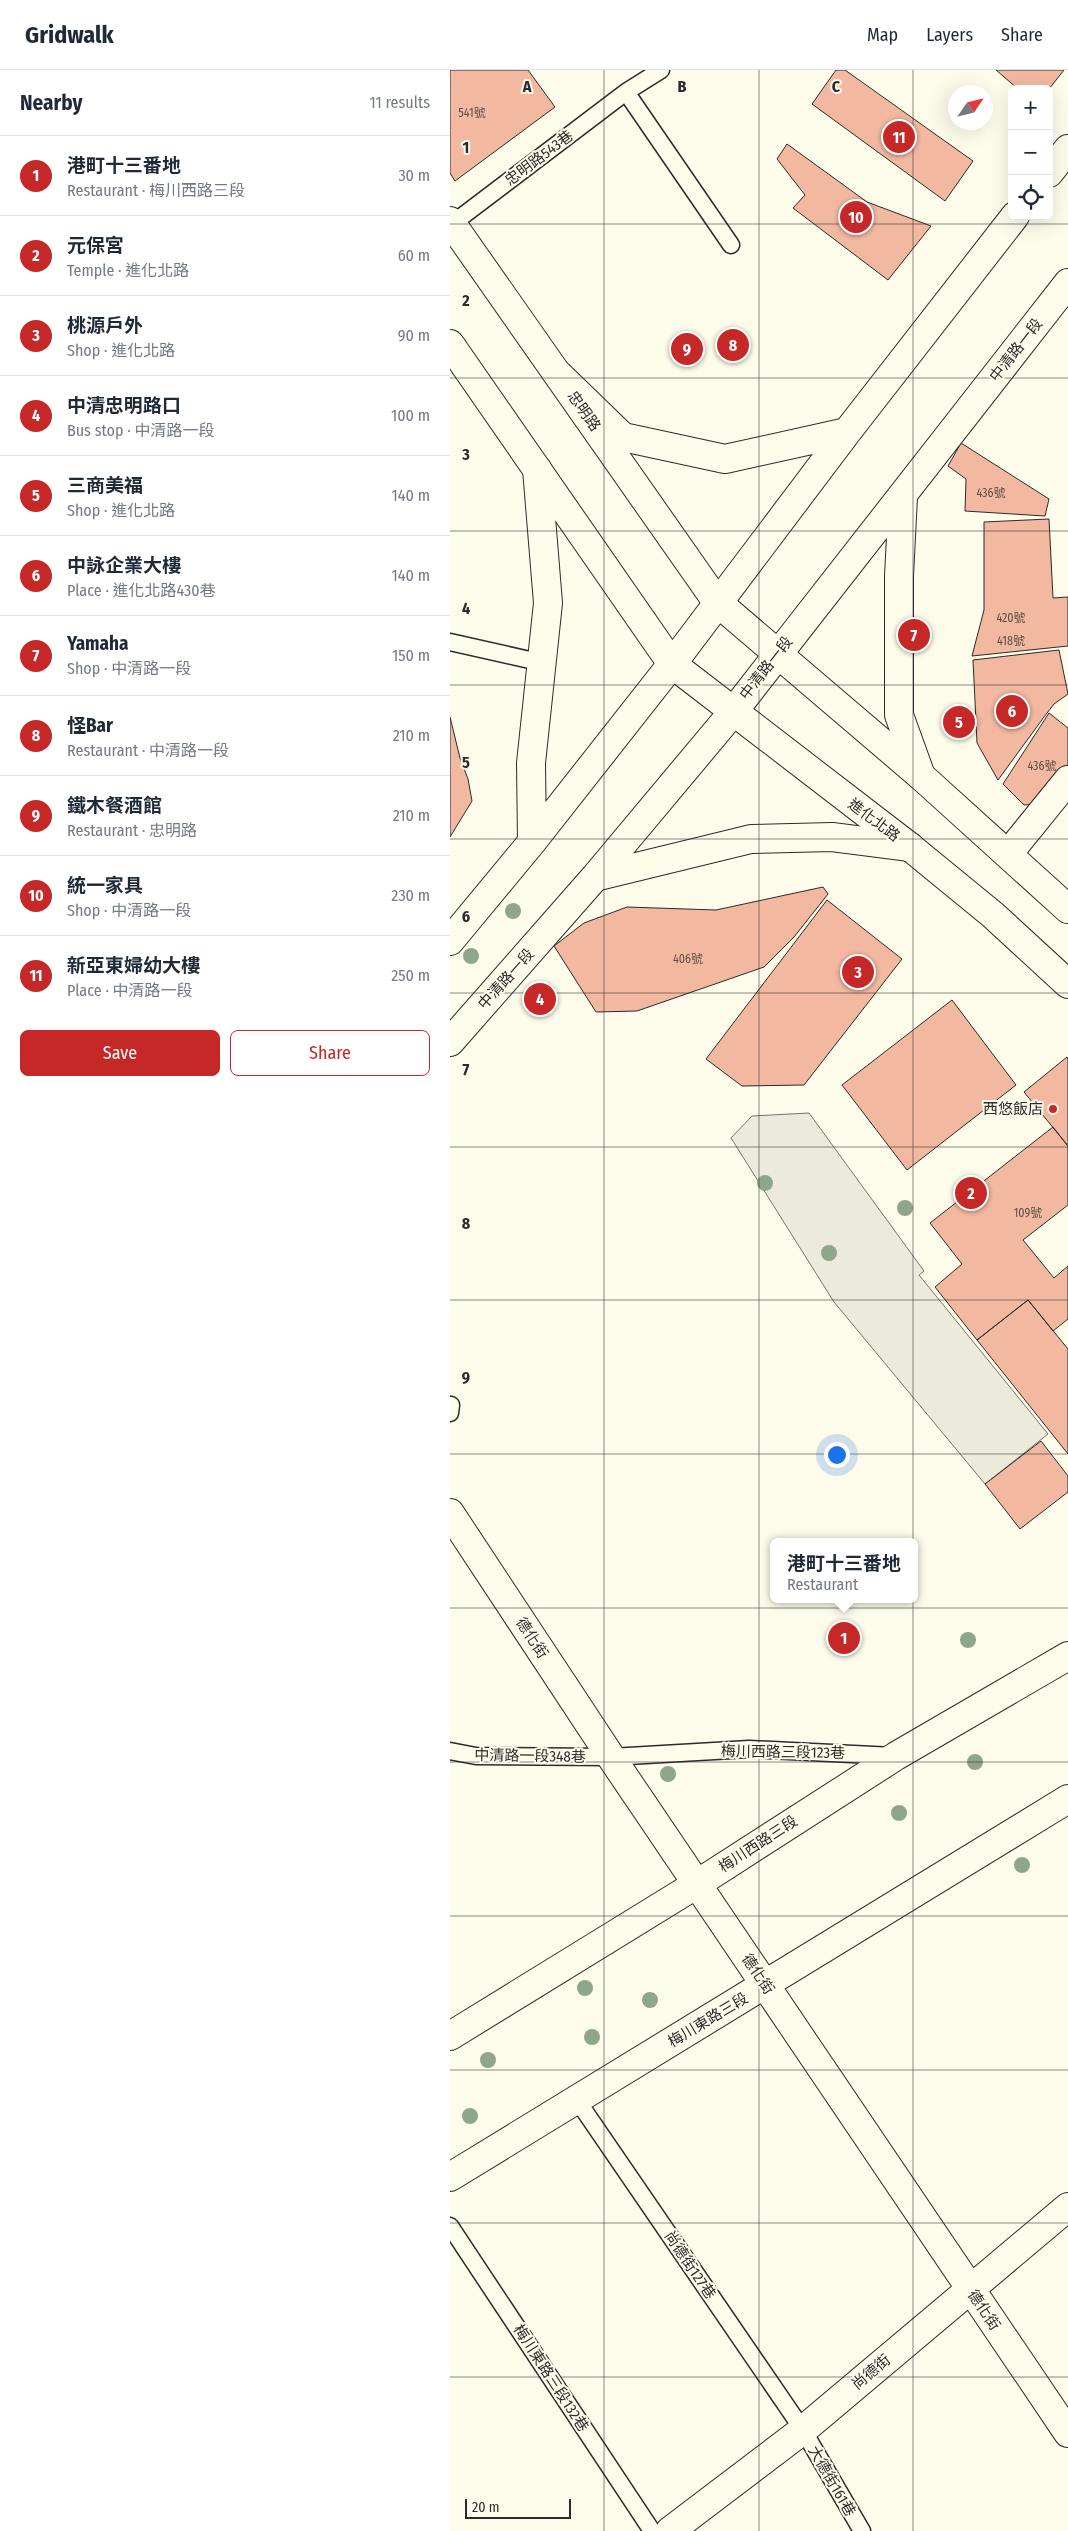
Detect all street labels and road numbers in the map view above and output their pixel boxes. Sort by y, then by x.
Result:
street label: 忠明路543巷 [501,127,577,189]
street label: 中清路一段 [986,315,1046,385]
street label: 忠明路 [564,387,604,435]
street label: 中清路一段 [736,633,796,703]
street label: 進化北路 [845,795,903,845]
street label: 中清路一段 [474,945,538,1013]
street label: 德化街 [512,1614,552,1662]
street label: 梅川西路三段123巷 [721,1742,845,1762]
street label: 中清路一段348巷 [474,1746,586,1766]
street label: 梅川西路三段 [715,1812,801,1876]
street label: 德化街 [738,1950,778,1998]
street label: 梅川東路三段 [665,1989,751,2051]
street label: 尚德街127巷 [661,2227,719,2303]
street label: 德化街 [964,2286,1004,2334]
street label: 梅川東路三段132巷 [510,2321,592,2435]
street label: 尚德街 [848,2351,894,2393]
street label: 大德街161巷 [805,2443,859,2519]

